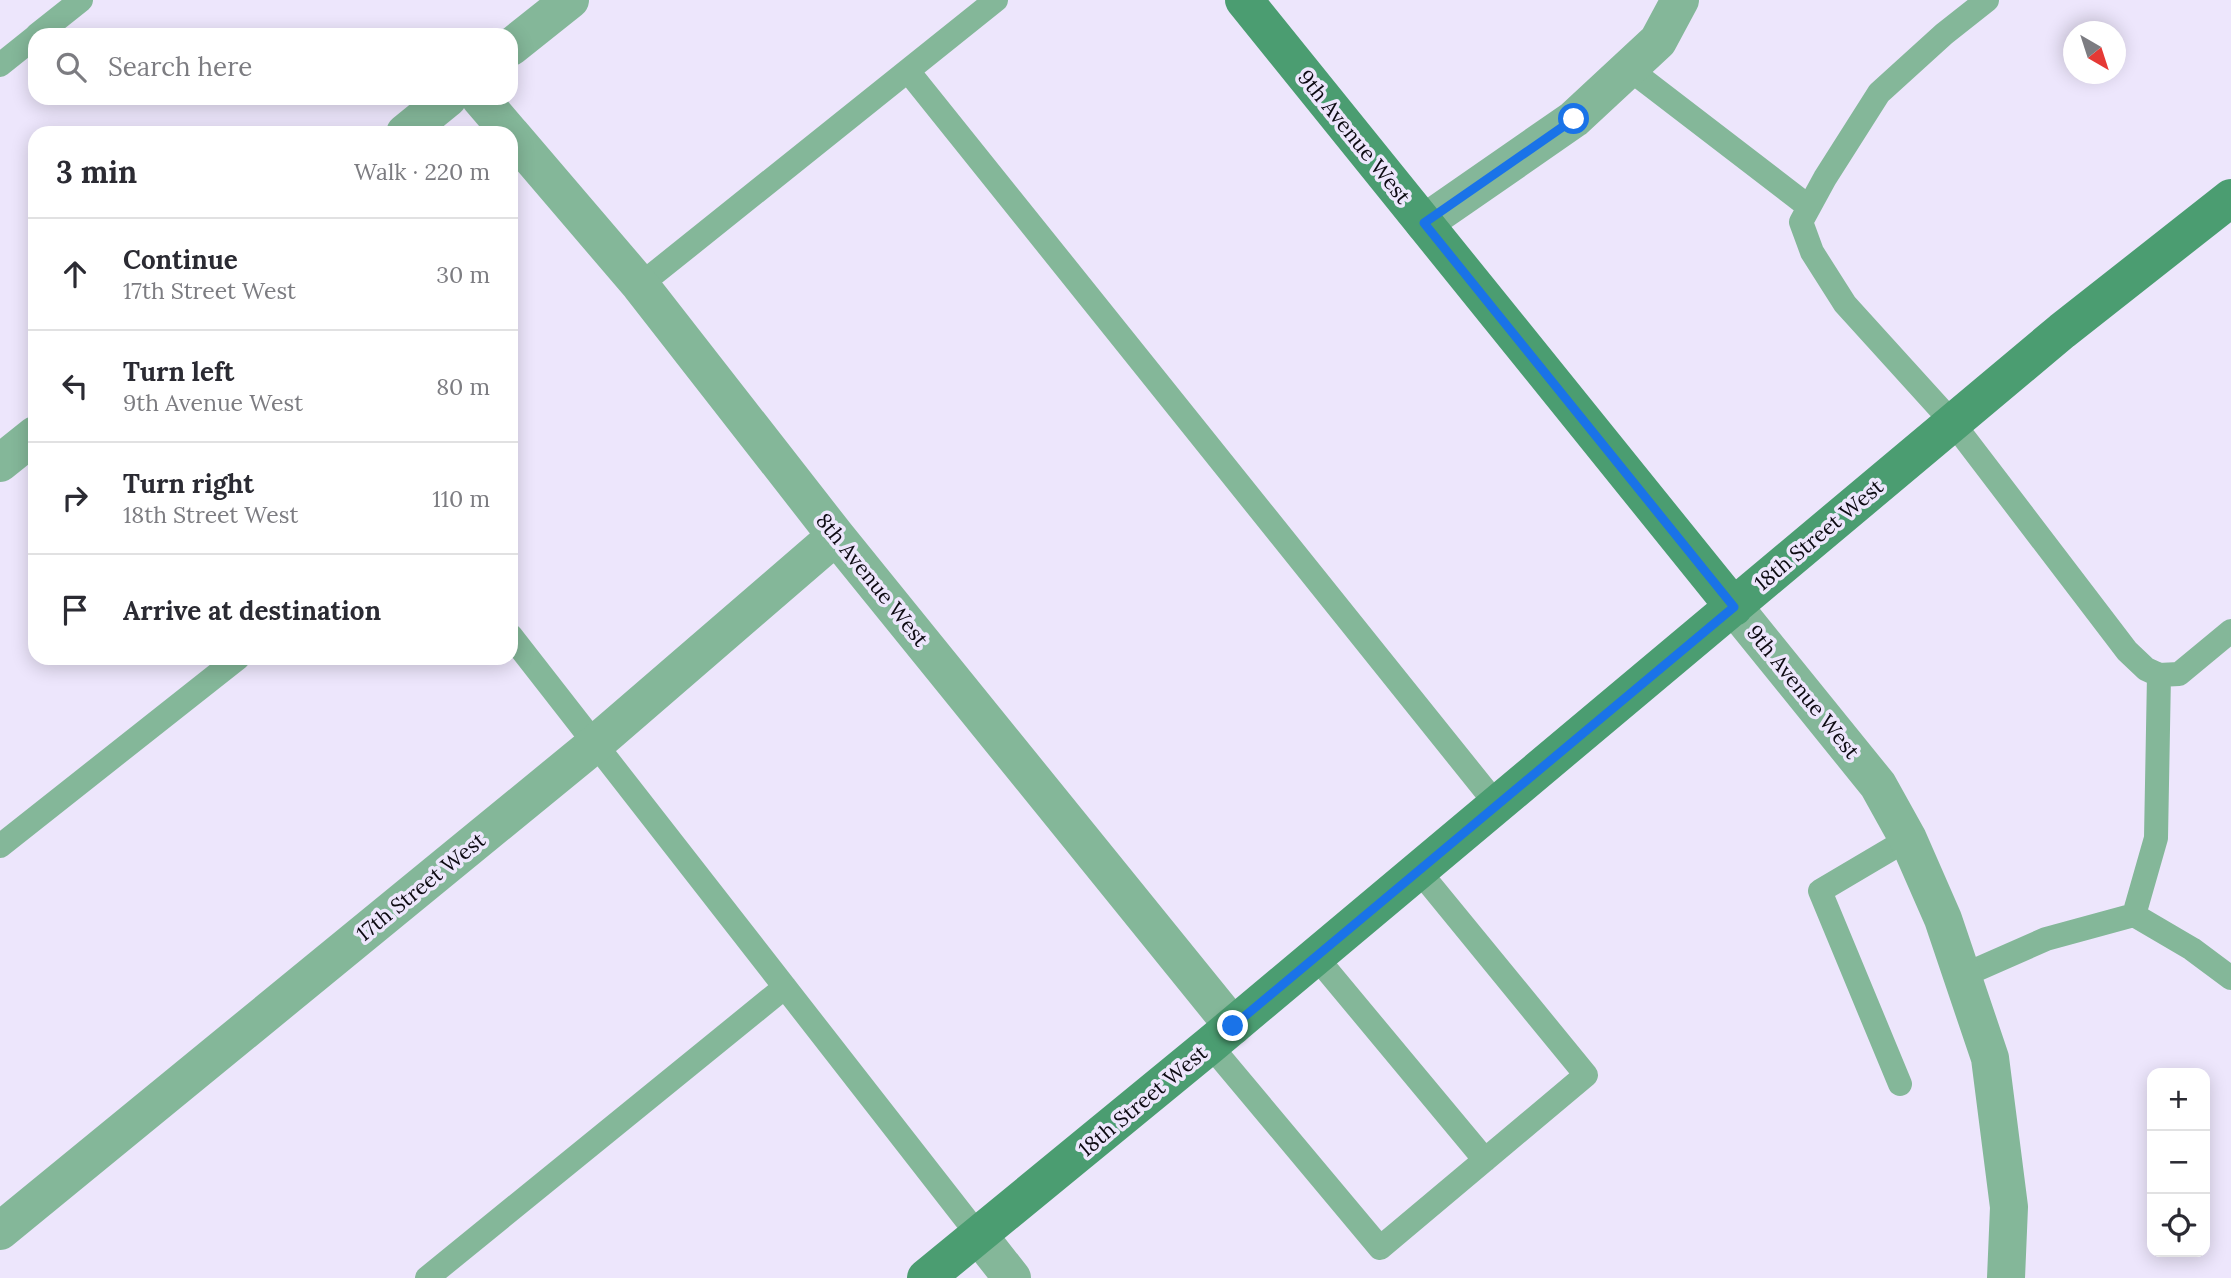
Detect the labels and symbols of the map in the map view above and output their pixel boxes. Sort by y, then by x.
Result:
north arrow [2063,21,2126,84]
street label: 9th Avenue West [1292,64,1417,210]
route start [1558,103,1589,134]
street label: 18th Street West [1749,472,1889,596]
street label: 8th Avenue West [810,507,935,653]
street label: 9th Avenue West [1741,619,1866,765]
street label: 17th Street West [351,826,491,947]
route end [1217,1010,1248,1041]
street label: 18th Street West [1073,1038,1213,1162]

